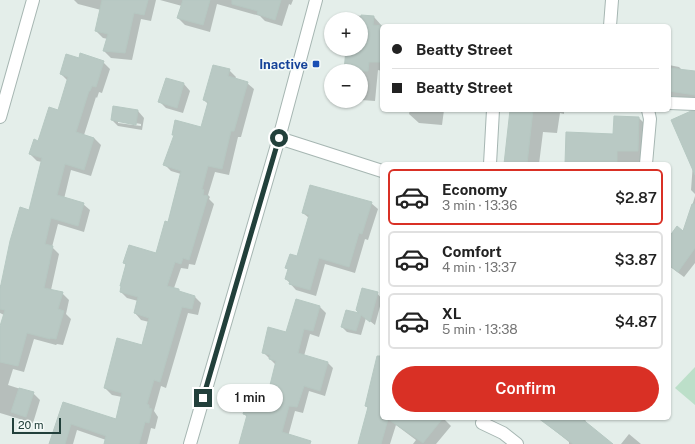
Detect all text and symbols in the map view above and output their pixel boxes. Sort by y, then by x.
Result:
map controls [324,12,368,108]
button: + [324,12,368,56]
text: Beatty Street [416,41,513,58]
place label: Inactive [259,57,308,72]
marker: Inactive [311,59,321,69]
button: − [324,64,368,108]
text: Beatty Street [416,79,513,96]
route start [270,129,288,147]
icon: car [394,179,430,215]
text: Economy [442,181,507,198]
text: $2.87 [615,189,657,206]
text: 3 min · 13:36 [442,198,517,213]
icon: car [394,241,430,277]
text: Comfort [442,243,502,260]
text: $3.87 [615,251,657,268]
text: 4 min · 13:37 [442,260,517,275]
icon: car [394,303,430,339]
text: XL [442,305,461,322]
text: $4.87 [615,313,657,330]
text: 5 min · 13:38 [442,322,518,337]
button: Confirm [392,366,659,412]
callout: 1 min [217,384,283,412]
route end [194,389,212,407]
text: 1 min [235,390,265,405]
scale bar [12,416,61,435]
text: 20 m [18,419,43,431]

